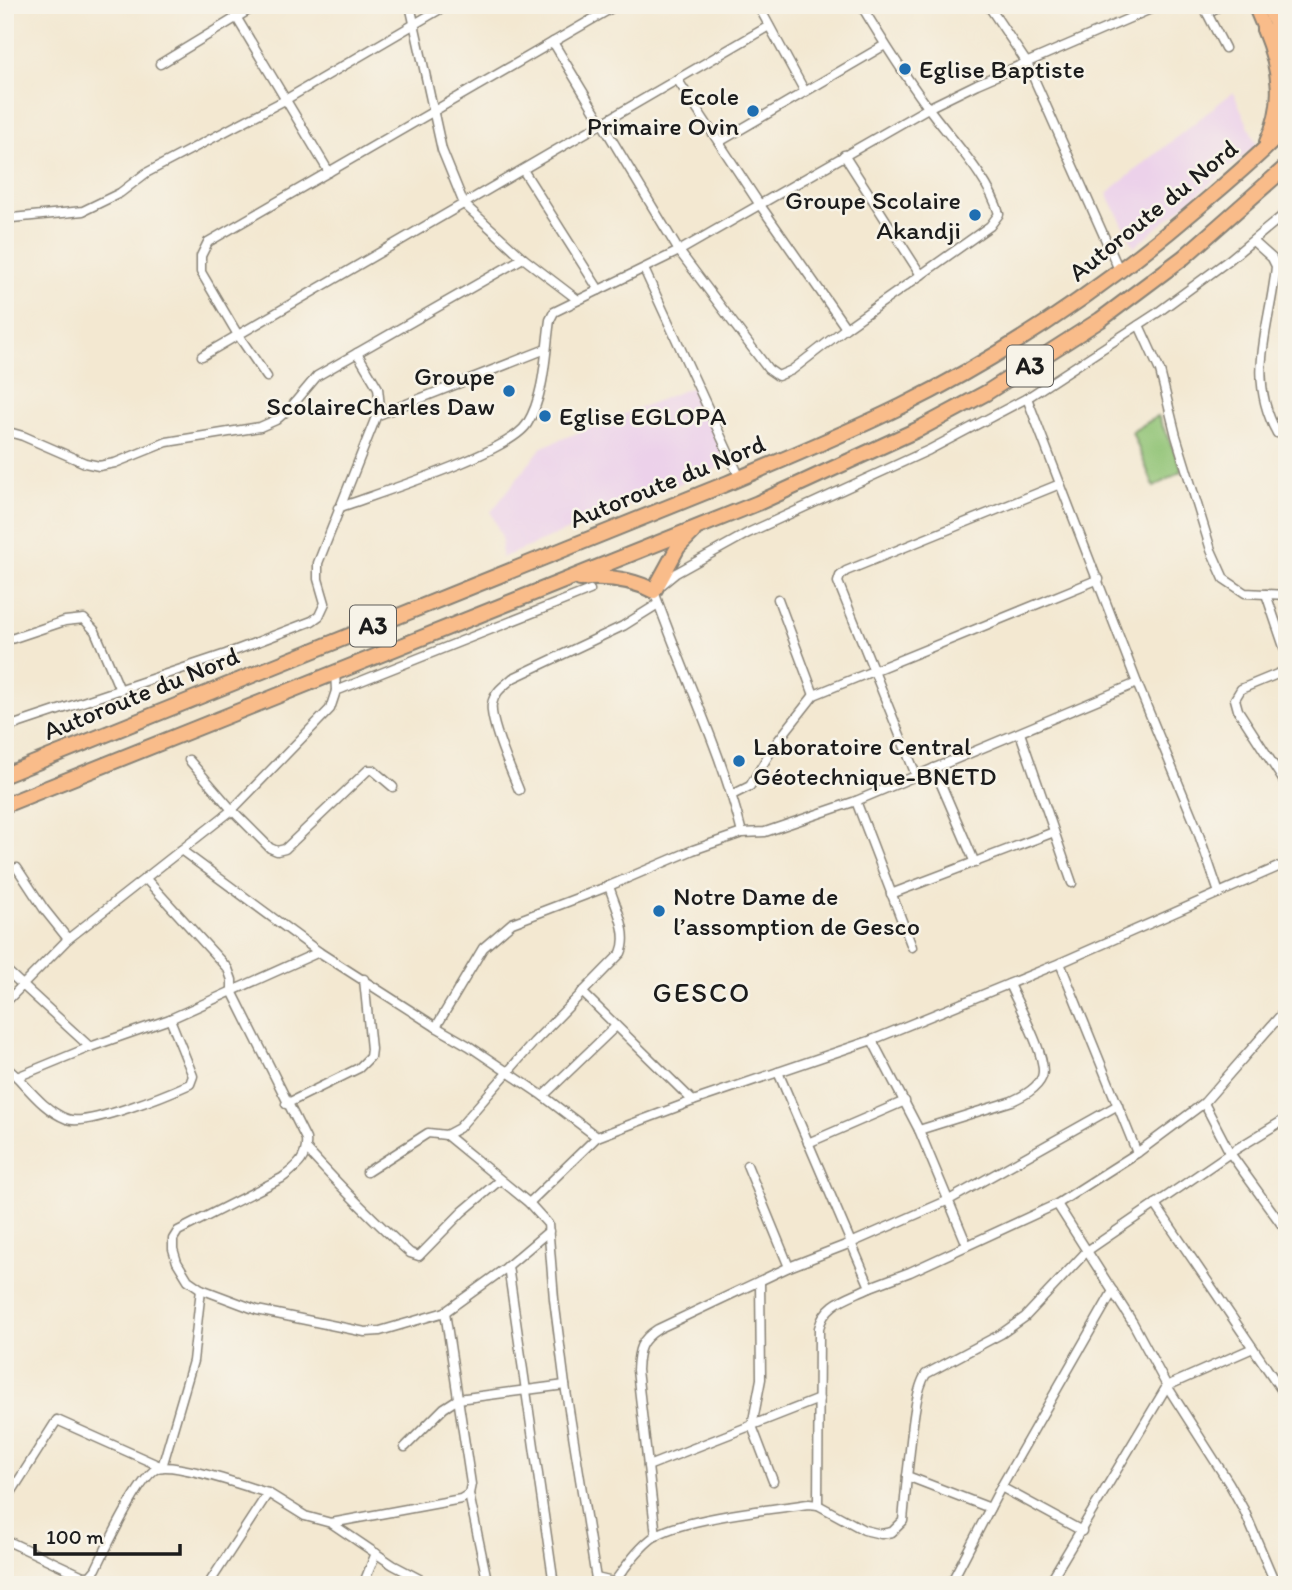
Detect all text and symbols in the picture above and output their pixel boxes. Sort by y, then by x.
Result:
place label: Eglise Baptiste [919,53,1085,85]
marker: Eglise Baptiste [897,61,913,77]
place label: Ecole Primaire Ovin [587,80,739,142]
marker: Ecole Primaire Ovin [745,103,761,119]
street label: Autoroute du Nord [1062,132,1244,288]
place label: Groupe Scolaire Akandji [785,184,961,246]
marker: Groupe Scolaire Akandji [967,207,983,223]
road number: A3 [1007,346,1053,386]
place label: Groupe ScolaireCharles Daw [266,360,495,422]
marker: Groupe ScolaireCharles Daw [501,383,517,399]
place label: Eglise EGLOPA [559,400,727,432]
marker: Eglise EGLOPA [537,408,553,424]
street label: Autoroute du Nord [564,427,770,535]
road number: A3 [350,606,396,646]
street label: Autoroute du Nord [38,639,244,747]
place label: Laboratoire Central Géotechnique-BNETD [753,730,997,792]
marker: Laboratoire Central Géotechnique-BNETD [731,753,747,769]
place label: Notre Dame de l’assomption de Gesco [673,880,920,942]
marker: Notre Dame de l’assomption de Gesco [651,903,667,919]
district label: GESCO [653,975,751,1009]
scale bar [35,1513,180,1557]
text: 100 m [46,1524,104,1549]

